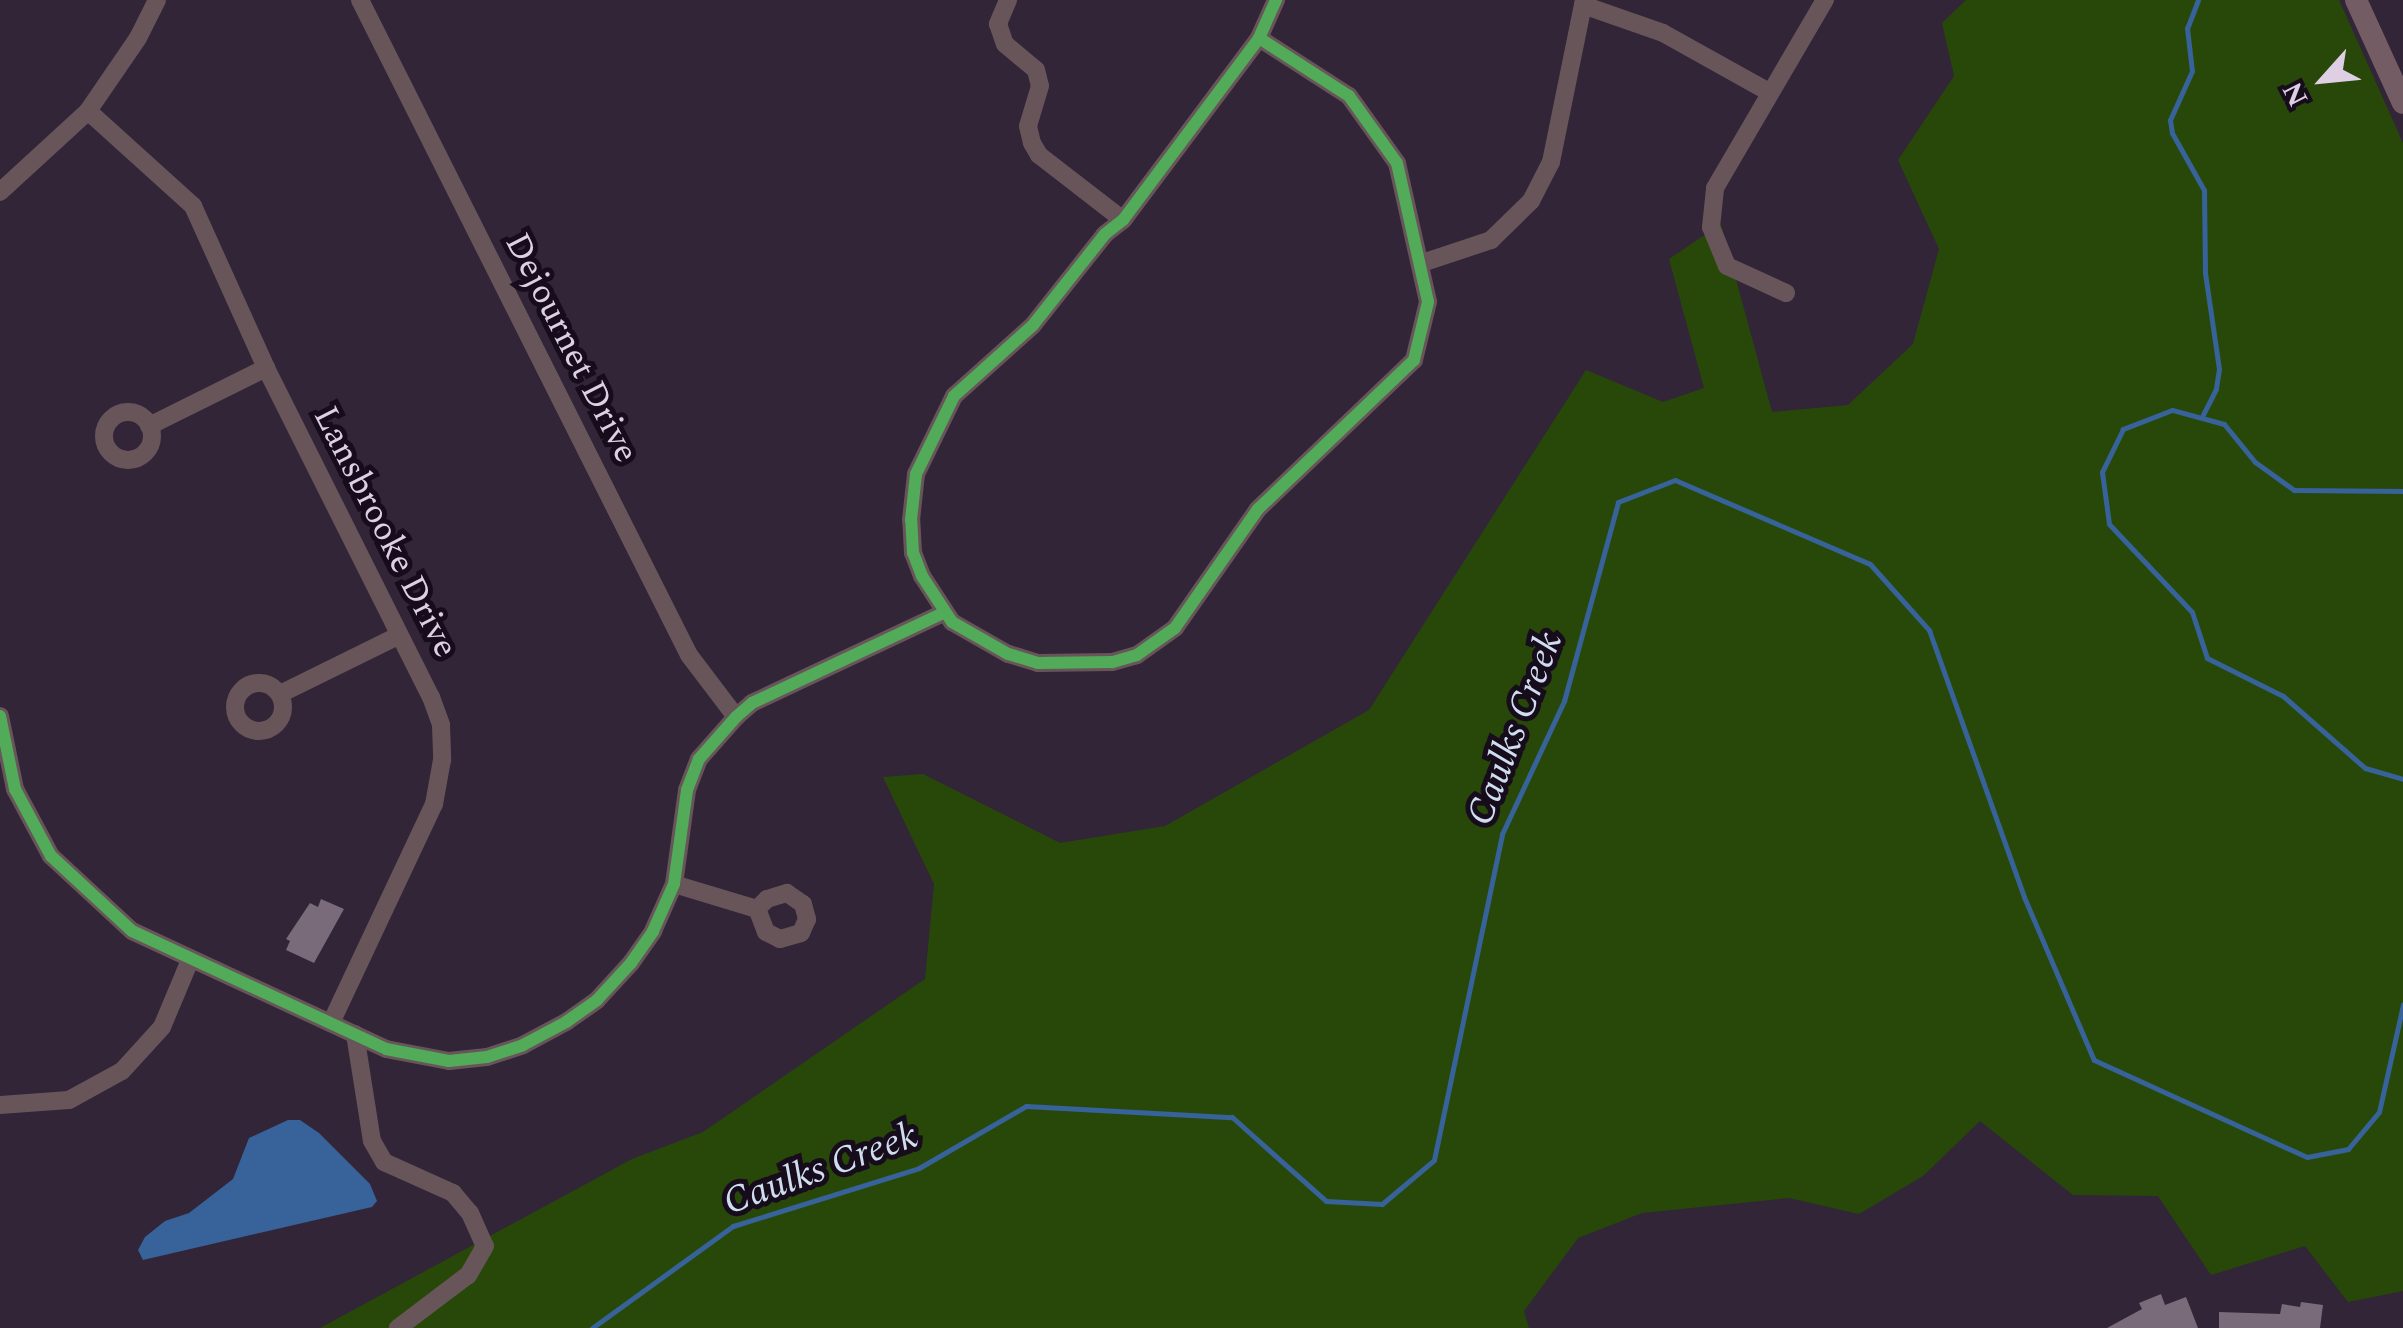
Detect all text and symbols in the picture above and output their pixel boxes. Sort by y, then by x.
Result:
north arrow [2273,30,2373,130]
text: N [2271,74,2320,114]
street label: Dejournet Drive [495,226,647,470]
street label: Lansbrooke Drive [304,399,466,665]
water label: Caulks Creek [1458,626,1574,832]
water label: Caulks Creek [718,1114,924,1226]

